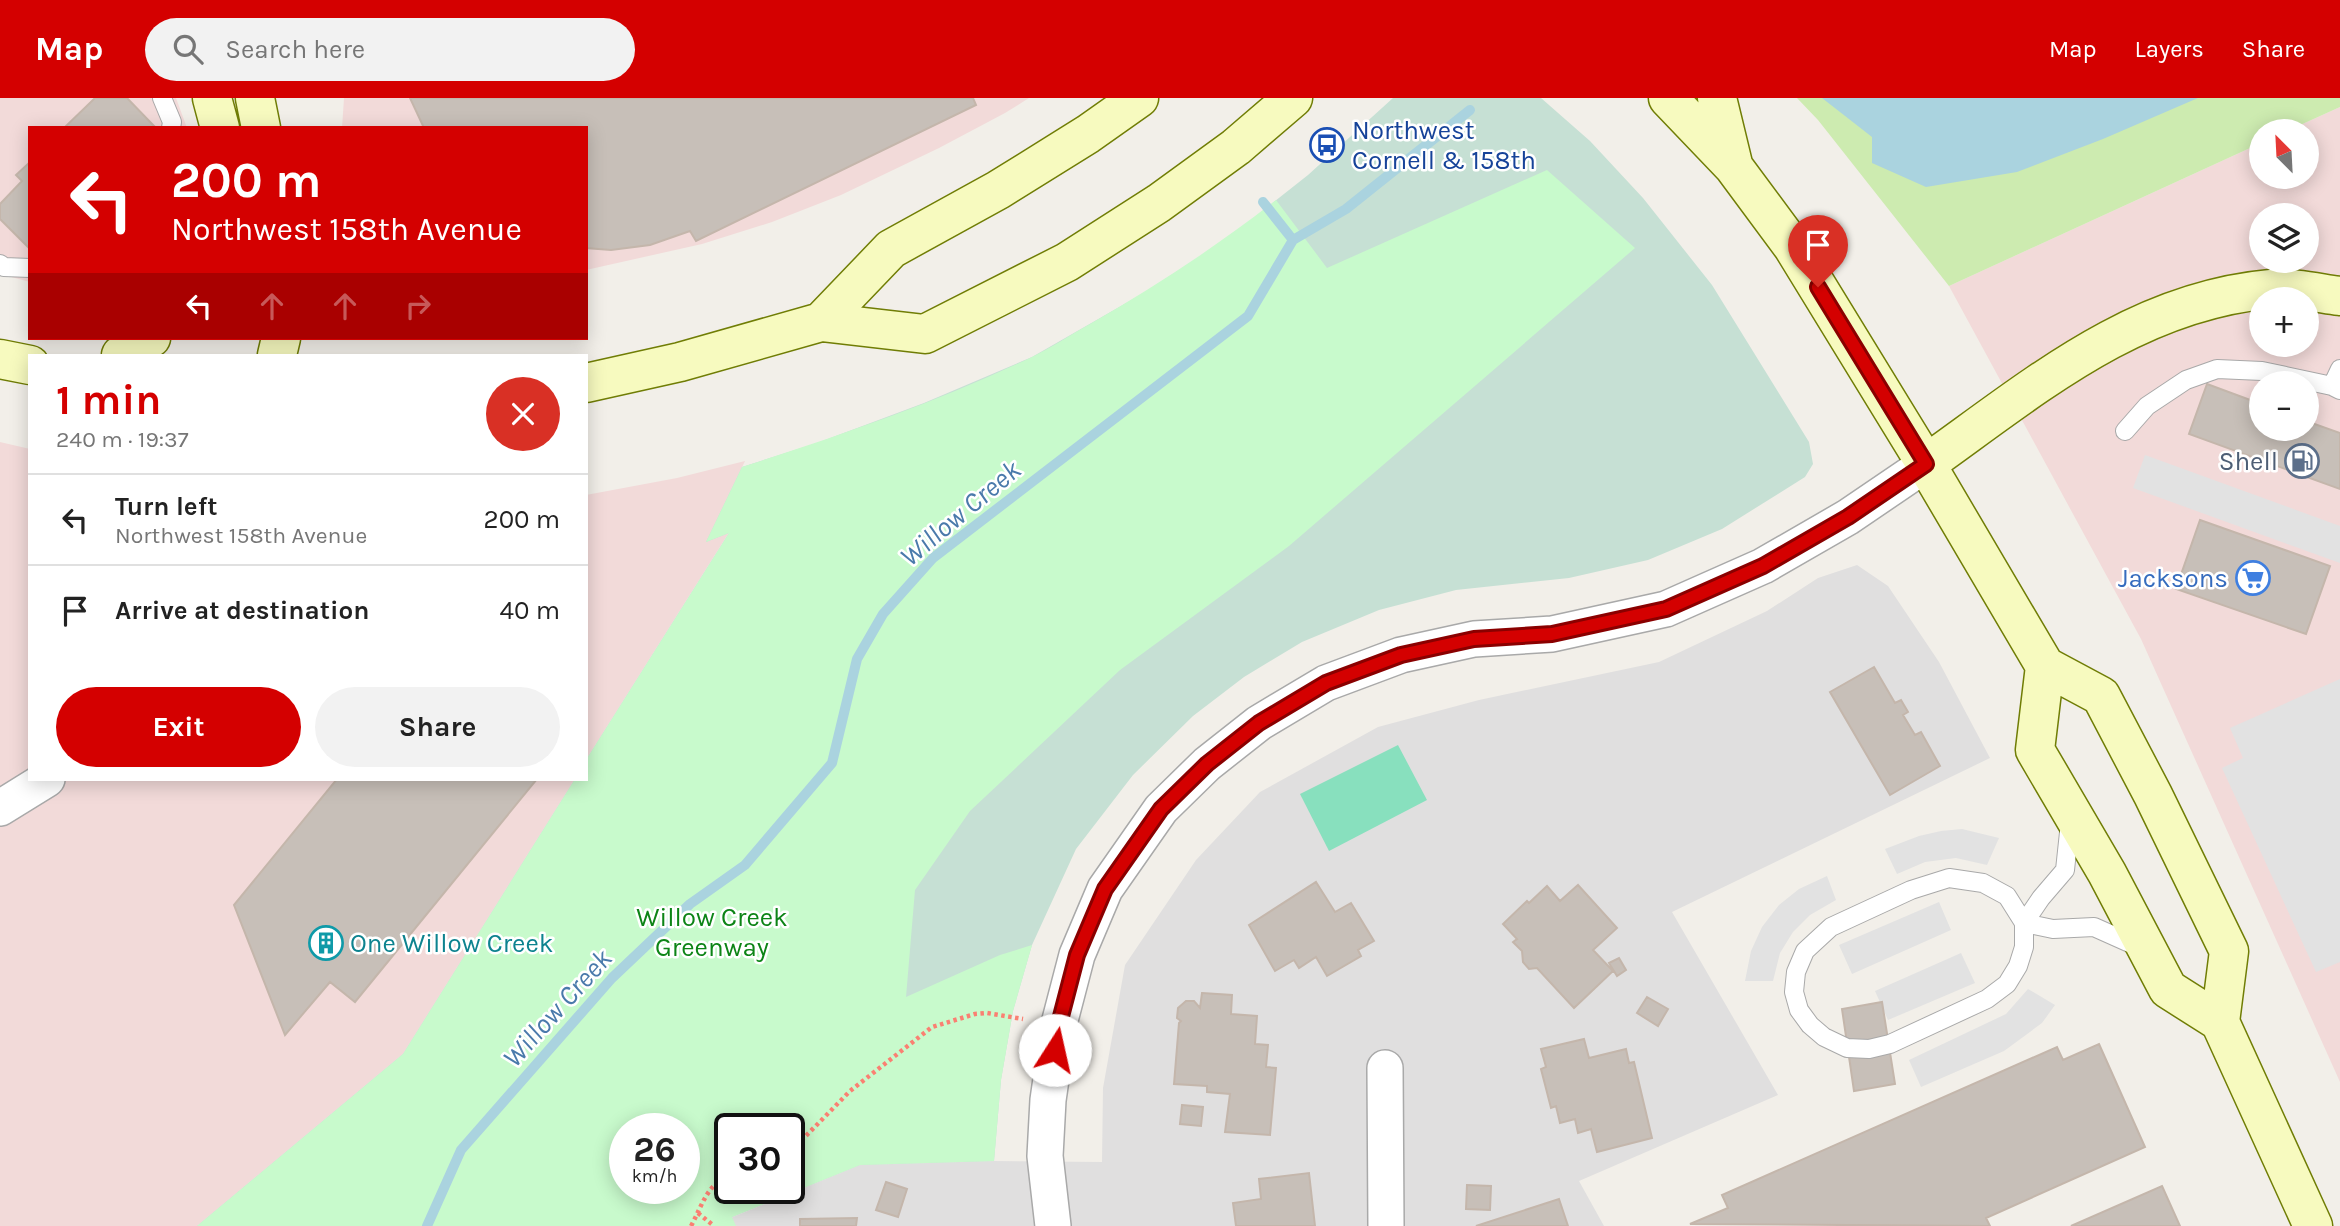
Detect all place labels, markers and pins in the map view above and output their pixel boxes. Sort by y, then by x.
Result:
place label: Northwest Cornell & 158th [1352,115,1536,176]
bus stop icon: Northwest Cornell & 158th [1308,126,1346,164]
pin [1788,215,1848,287]
fuel station icon: Shell [2283,442,2321,480]
place label: Shell [2219,446,2278,477]
supermarket icon: Jacksons [2234,559,2272,597]
place label: Jacksons [2118,563,2228,594]
building icon: One Willow Creek [307,924,345,962]
place label: One Willow Creek [350,928,553,959]

